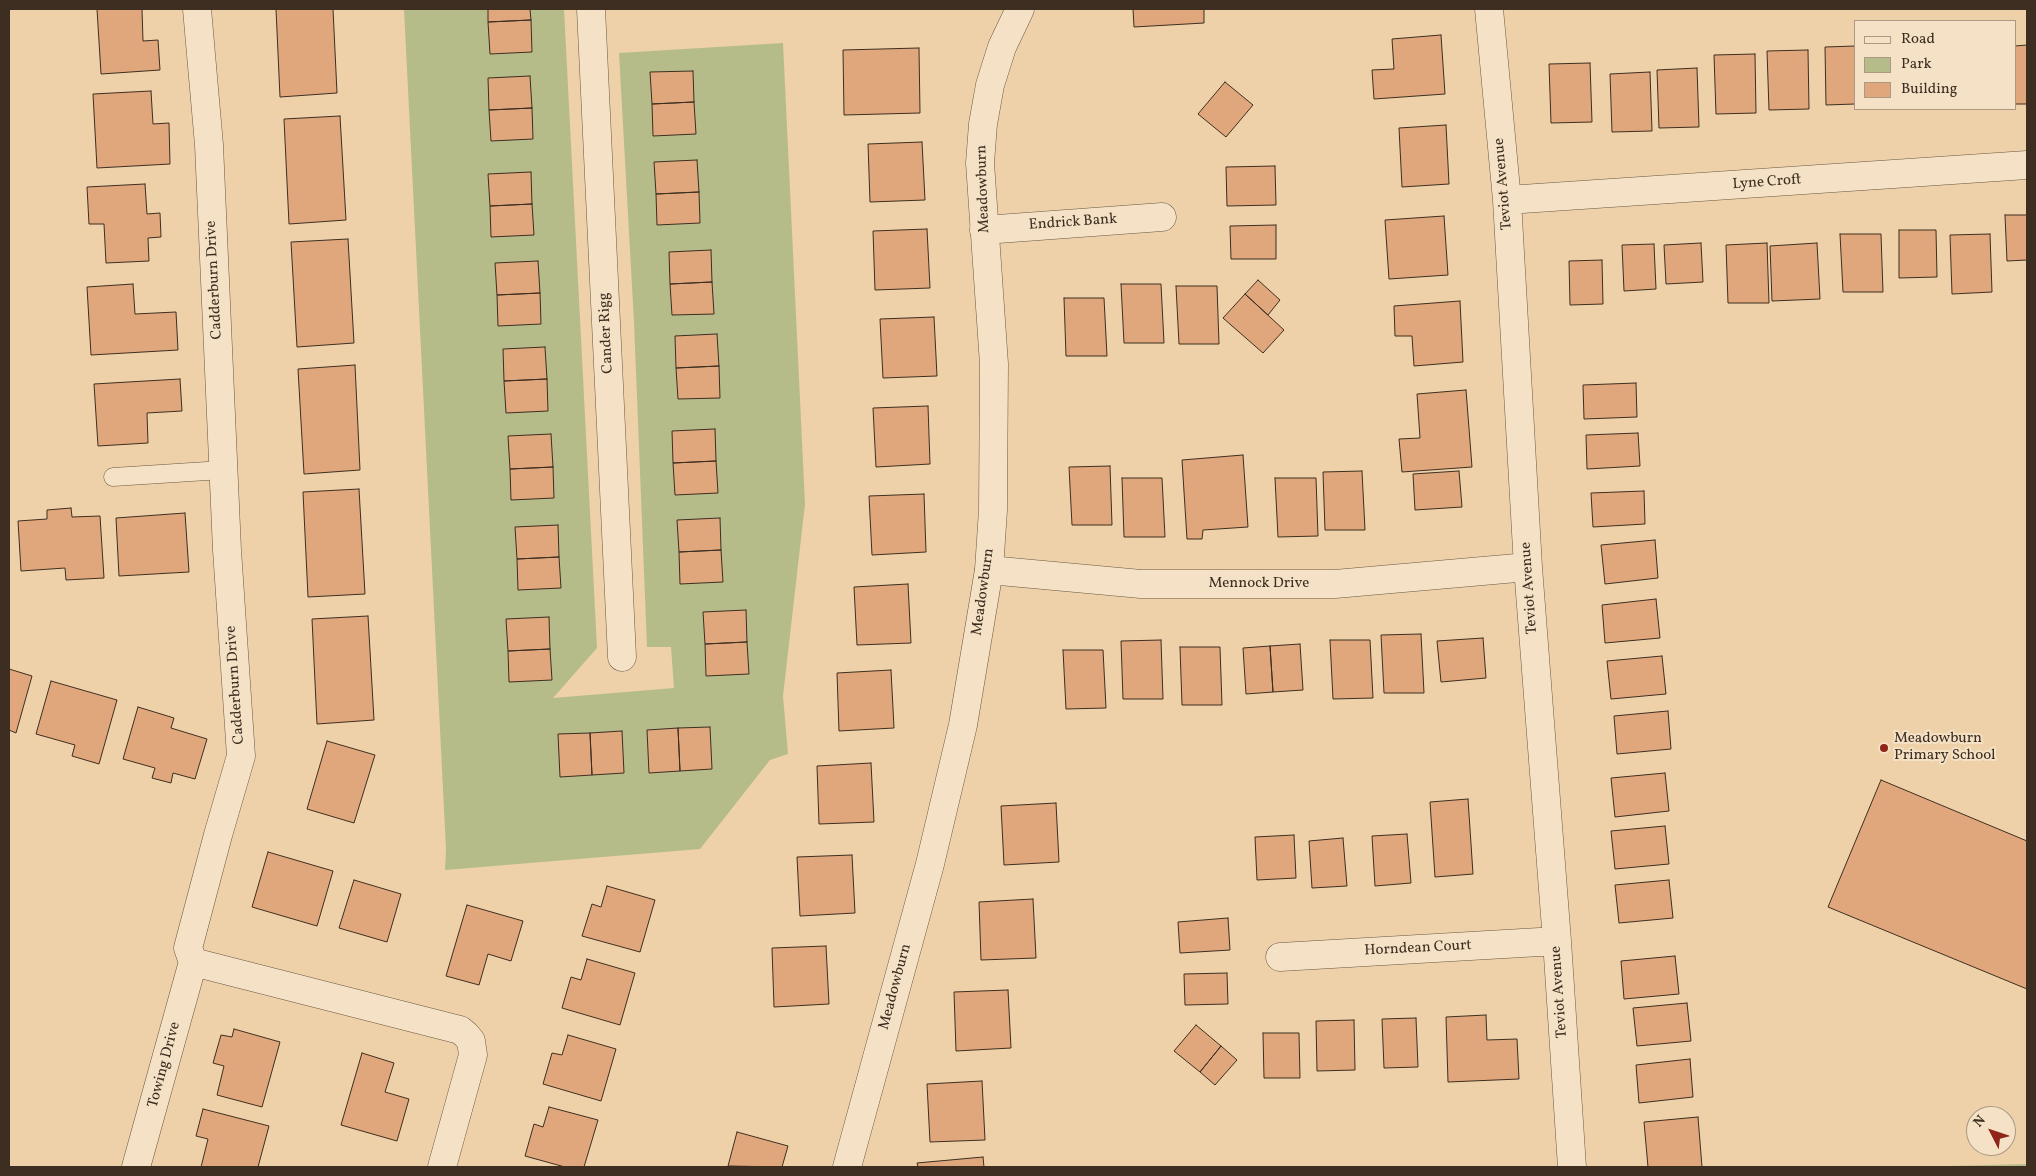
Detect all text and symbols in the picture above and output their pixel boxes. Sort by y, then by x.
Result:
legend [1854,20,2016,110]
text: Road [1901,29,1935,50]
text: Park [1901,54,1932,75]
text: Building [1901,79,1957,100]
street label: Teviot Avenue [1491,137,1517,231]
street label: Meadowburn [973,145,995,233]
street label: Lyne Croft [1732,172,1802,194]
street label: Endrick Bank [1028,211,1118,235]
street label: Cadderburn Drive [203,220,227,340]
street label: Cander Rigg [596,292,618,374]
street label: Teviot Avenue [1518,541,1542,635]
street label: Meadowburn [969,547,999,637]
street label: Mennock Drive [1209,575,1309,593]
street label: Cadderburn Drive [223,625,249,745]
place label: Meadowburn Primary School [1894,730,1996,765]
marker: Meadowburn Primary School [1878,742,1890,754]
street label: Horndean Court [1364,937,1472,961]
street label: Meadowburn [876,942,916,1032]
street label: Teviot Avenue [1548,945,1572,1039]
street label: Towing Drive [145,1020,185,1110]
north arrow [1966,1106,2016,1156]
text: N [1970,1111,1991,1132]

